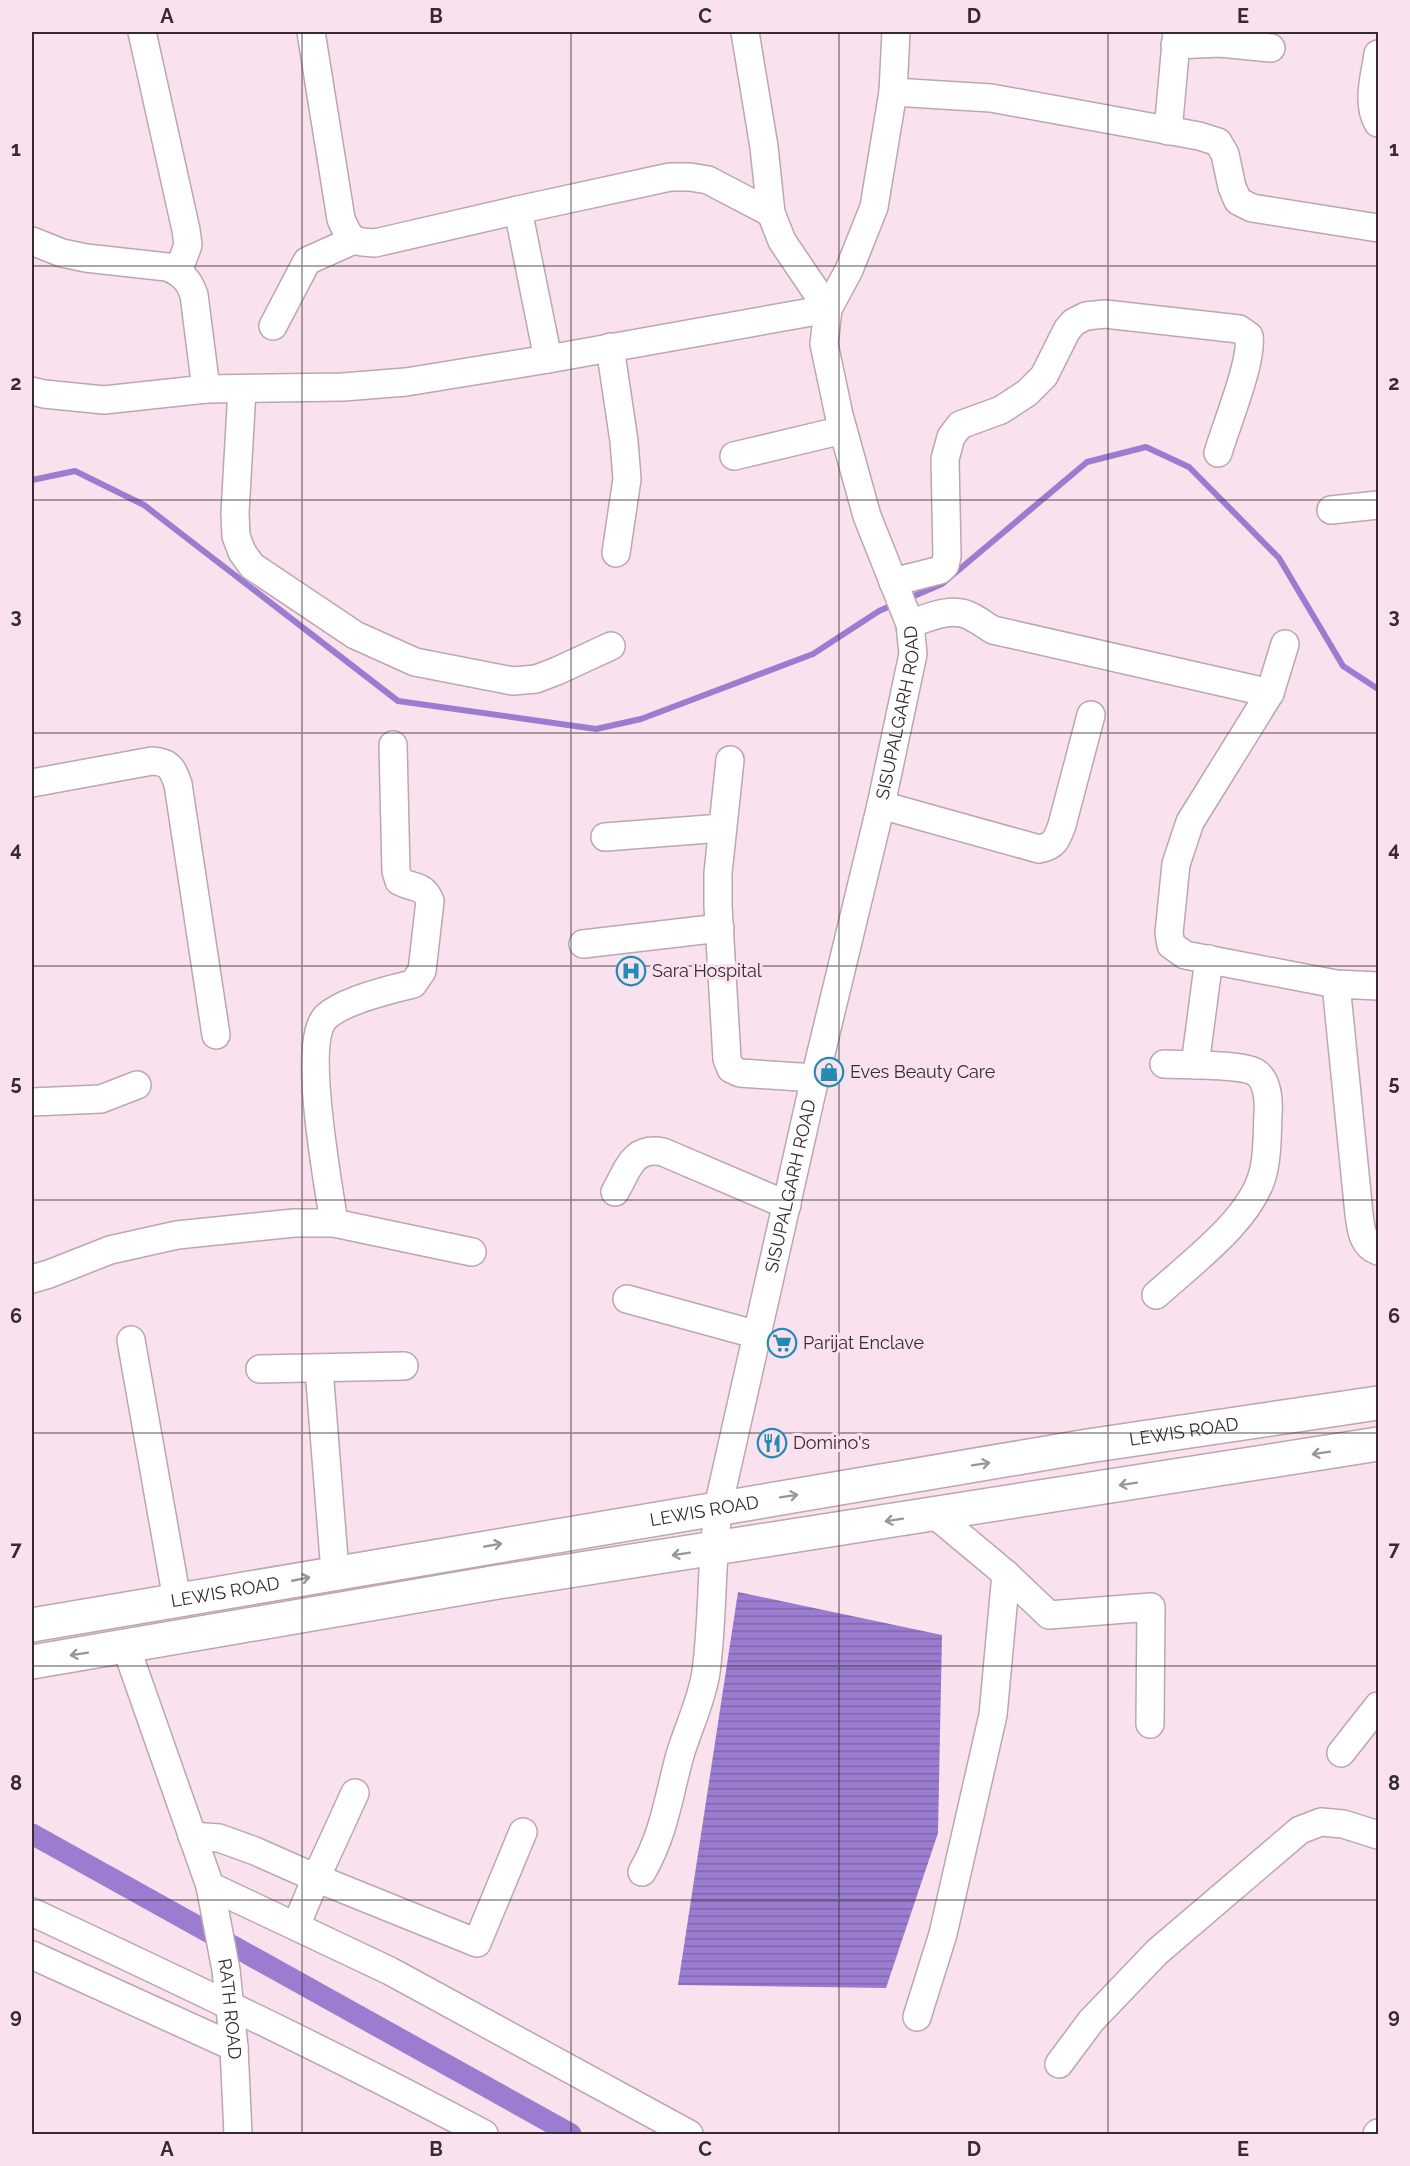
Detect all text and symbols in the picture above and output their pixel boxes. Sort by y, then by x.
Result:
text: A [160,4,174,28]
text: B [429,4,443,28]
text: C [698,4,712,28]
text: D [967,4,981,28]
text: E [1237,4,1249,28]
text: 1 [11,137,21,161]
text: 1 [1389,137,1399,161]
text: 2 [10,371,22,395]
text: 2 [1388,371,1400,395]
text: 3 [10,604,22,628]
text: 3 [1388,604,1400,628]
street label: SISUPALGARH ROAD [871,625,923,801]
text: 4 [10,837,22,861]
text: 4 [1388,837,1400,861]
hospital icon: Sara Hospital [615,955,647,987]
place label: Sara Hospital [652,960,762,981]
shop icon: Eves Beauty Care [813,1056,845,1088]
place label: Eves Beauty Care [850,1061,996,1082]
text: 5 [10,1071,22,1095]
text: 5 [1388,1071,1400,1095]
street label: SISUPALGARH ROAD [760,1097,820,1275]
text: 6 [10,1304,22,1328]
text: 6 [1388,1304,1400,1328]
supermarket icon: Parijat Enclave [766,1327,798,1359]
place label: Parijat Enclave [803,1332,924,1353]
street label: LEWIS ROAD [1128,1413,1240,1450]
restaurant icon: Domino's [756,1427,788,1459]
place label: Domino's [793,1432,870,1453]
one-way arrow [1311,1448,1331,1459]
one-way arrow [971,1458,990,1469]
one-way arrow [1119,1478,1138,1489]
one-way arrow [778,1490,798,1501]
street label: LEWIS ROAD [648,1491,761,1530]
one-way arrow [885,1515,904,1526]
text: 7 [10,1537,22,1561]
text: 7 [1388,1537,1400,1561]
one-way arrow [482,1540,502,1551]
one-way arrow [671,1548,691,1559]
street label: LEWIS ROAD [169,1572,281,1611]
one-way arrow [290,1573,310,1584]
one-way arrow [69,1649,89,1660]
text: 8 [10,1771,22,1795]
text: 8 [1388,1771,1400,1795]
street label: RATH ROAD [214,1957,246,2060]
text: 9 [10,2004,22,2028]
text: 9 [1388,2004,1400,2028]
text: A [160,2137,174,2161]
text: B [429,2137,443,2161]
text: C [698,2137,712,2161]
text: D [967,2137,981,2161]
text: E [1237,2137,1249,2161]

